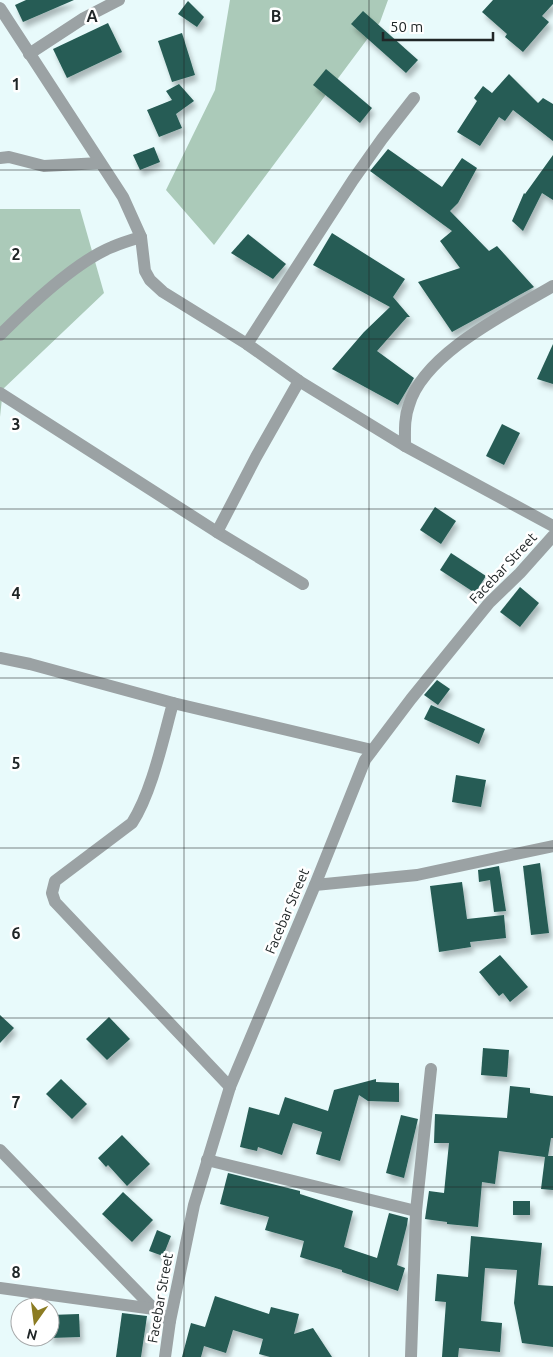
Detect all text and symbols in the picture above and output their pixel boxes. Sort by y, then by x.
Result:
text: A [86,7,98,25]
text: B [271,7,281,25]
scale bar [383,10,493,42]
text: 50 m [390,18,423,35]
text: 1 [11,75,21,93]
text: 2 [11,245,21,263]
text: 3 [11,415,21,433]
street label: Facebar Street [466,529,540,607]
text: 4 [11,584,21,602]
text: 5 [11,754,21,772]
street label: Facebar Street [262,865,312,956]
text: 6 [11,924,21,942]
text: 7 [11,1093,21,1111]
street label: Facebar Street [144,1251,176,1344]
text: 8 [11,1263,21,1281]
north arrow [10,1297,60,1347]
text: N [25,1326,39,1344]

